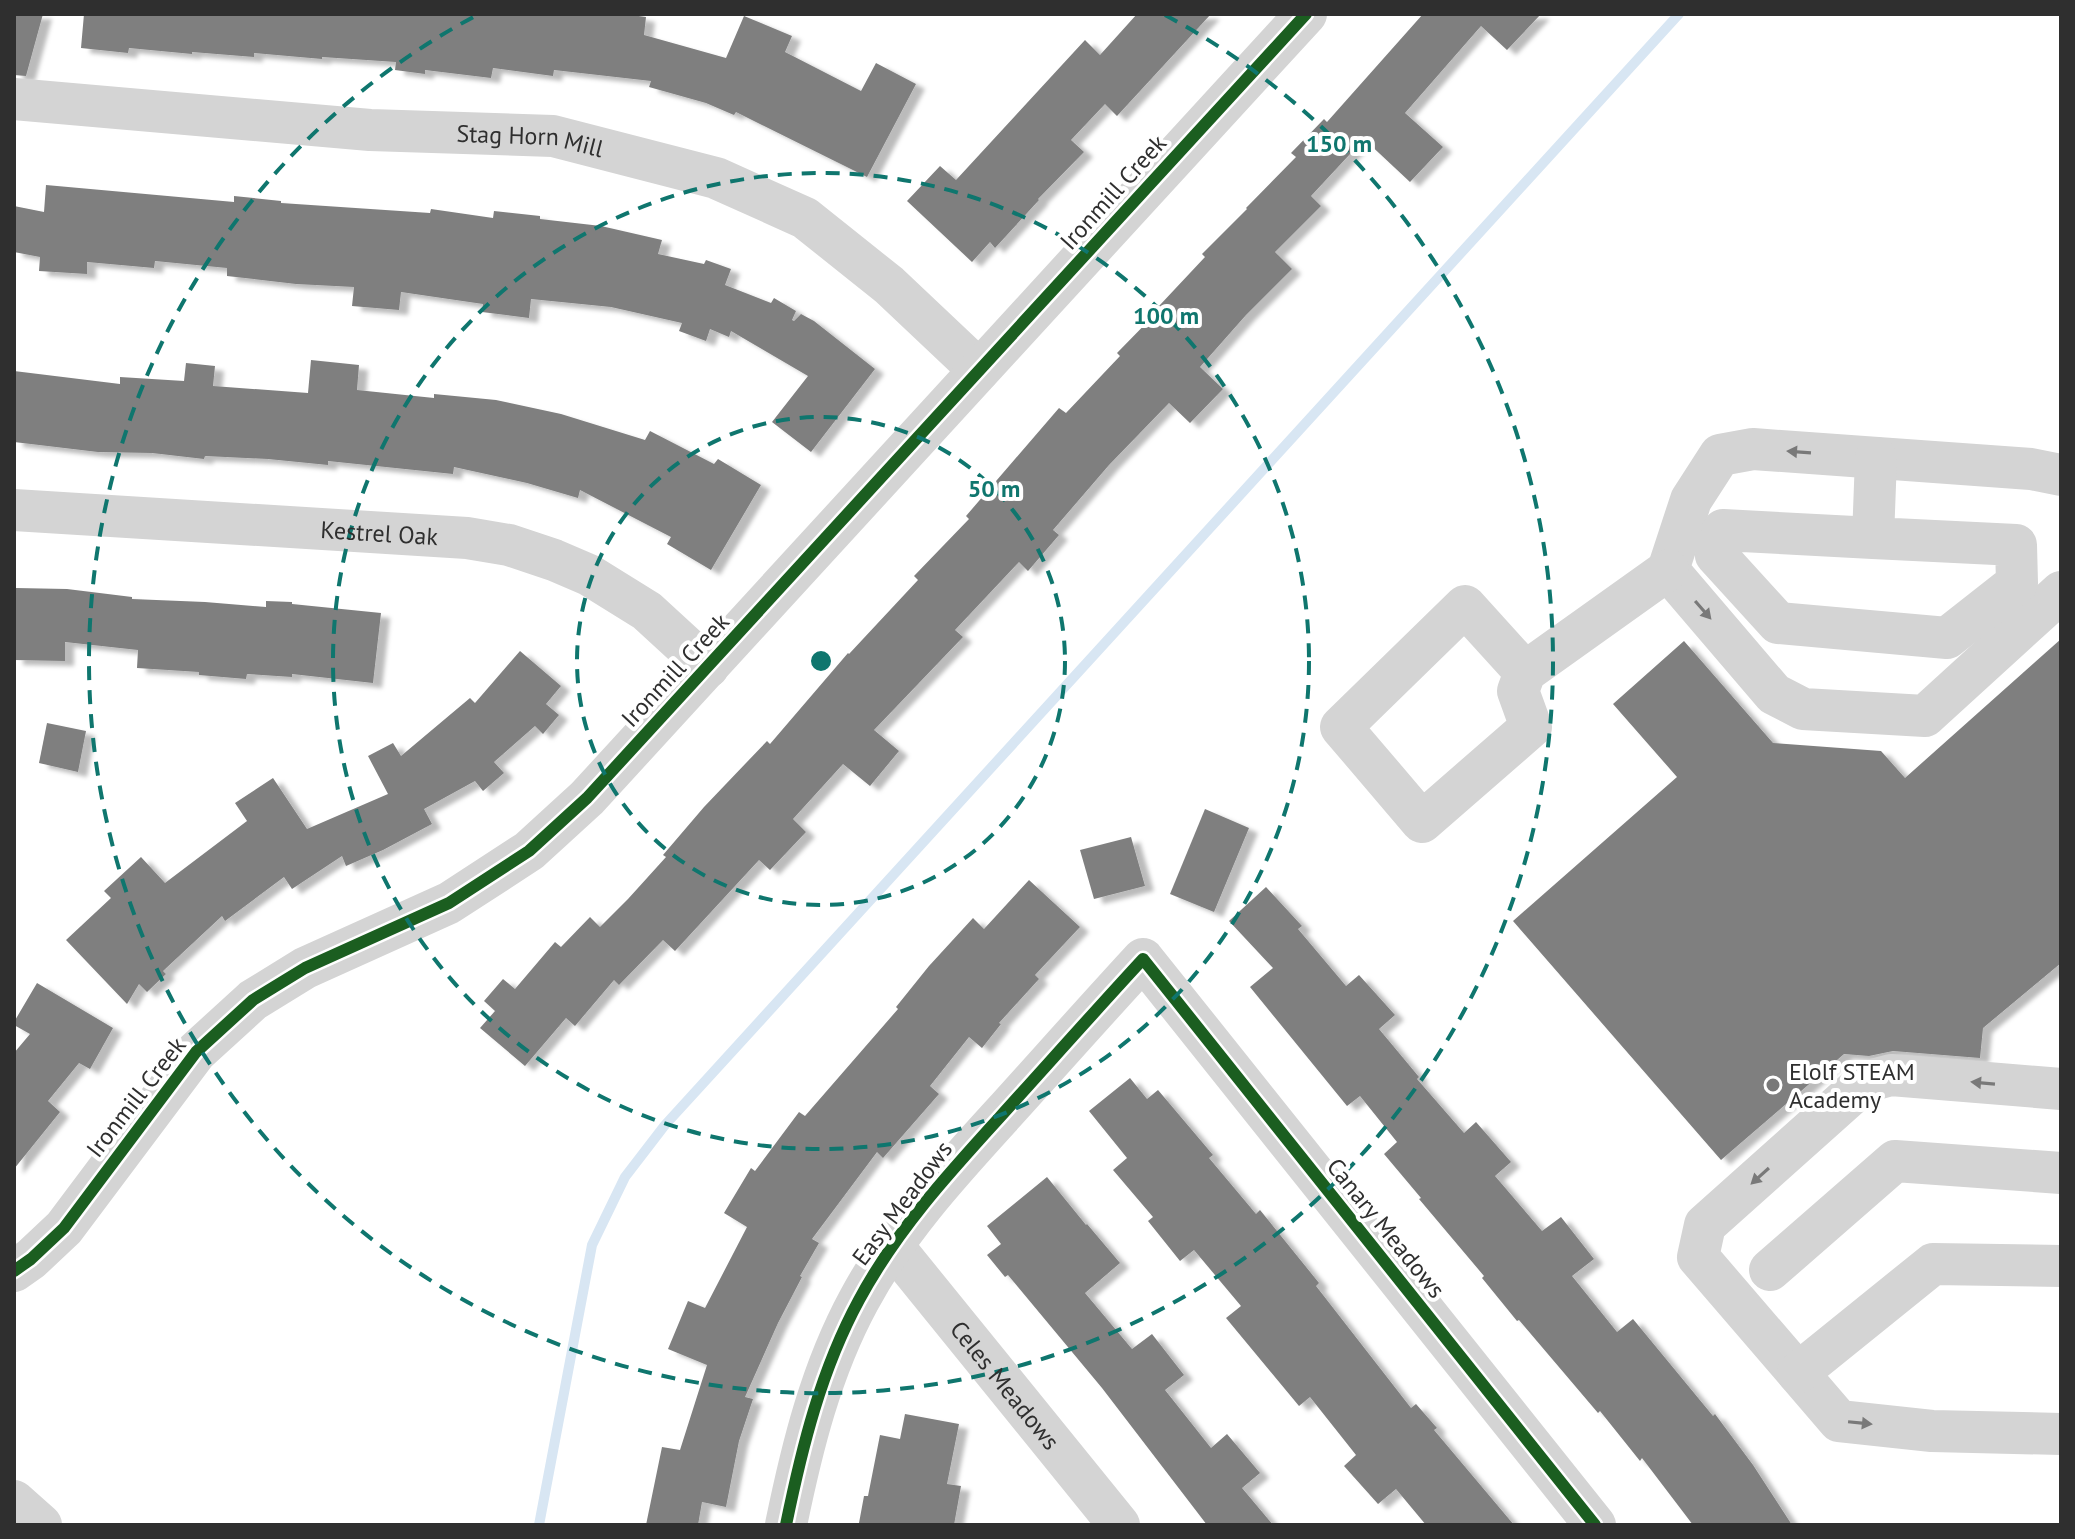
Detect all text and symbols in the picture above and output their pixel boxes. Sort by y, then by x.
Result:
street label: Stag Horn Mill [456,117,607,164]
street label: Ironmill Creek [1053,128,1173,256]
text: 150 m [1306,128,1372,159]
text: 100 m [1133,300,1199,331]
one-way arrow [1786,445,1811,458]
text: 50 m [968,473,1020,504]
street label: Kestrel Oak [320,513,439,552]
one-way arrow [1694,600,1711,620]
street label: Ironmill Creek [614,606,736,733]
centre of rings [807,647,835,675]
street label: Ironmill Creek [79,1030,193,1164]
place label: Elolf STEAM Academy [1789,1056,1915,1115]
marker: Elolf STEAM Academy [1764,1076,1782,1094]
one-way arrow [1970,1076,1995,1089]
street label: Easy Meadows [845,1135,959,1271]
street label: Canary Meadows [1320,1152,1452,1304]
one-way arrow [1751,1166,1770,1184]
street label: Celes Meadows [944,1314,1067,1456]
one-way arrow [1848,1417,1873,1430]

